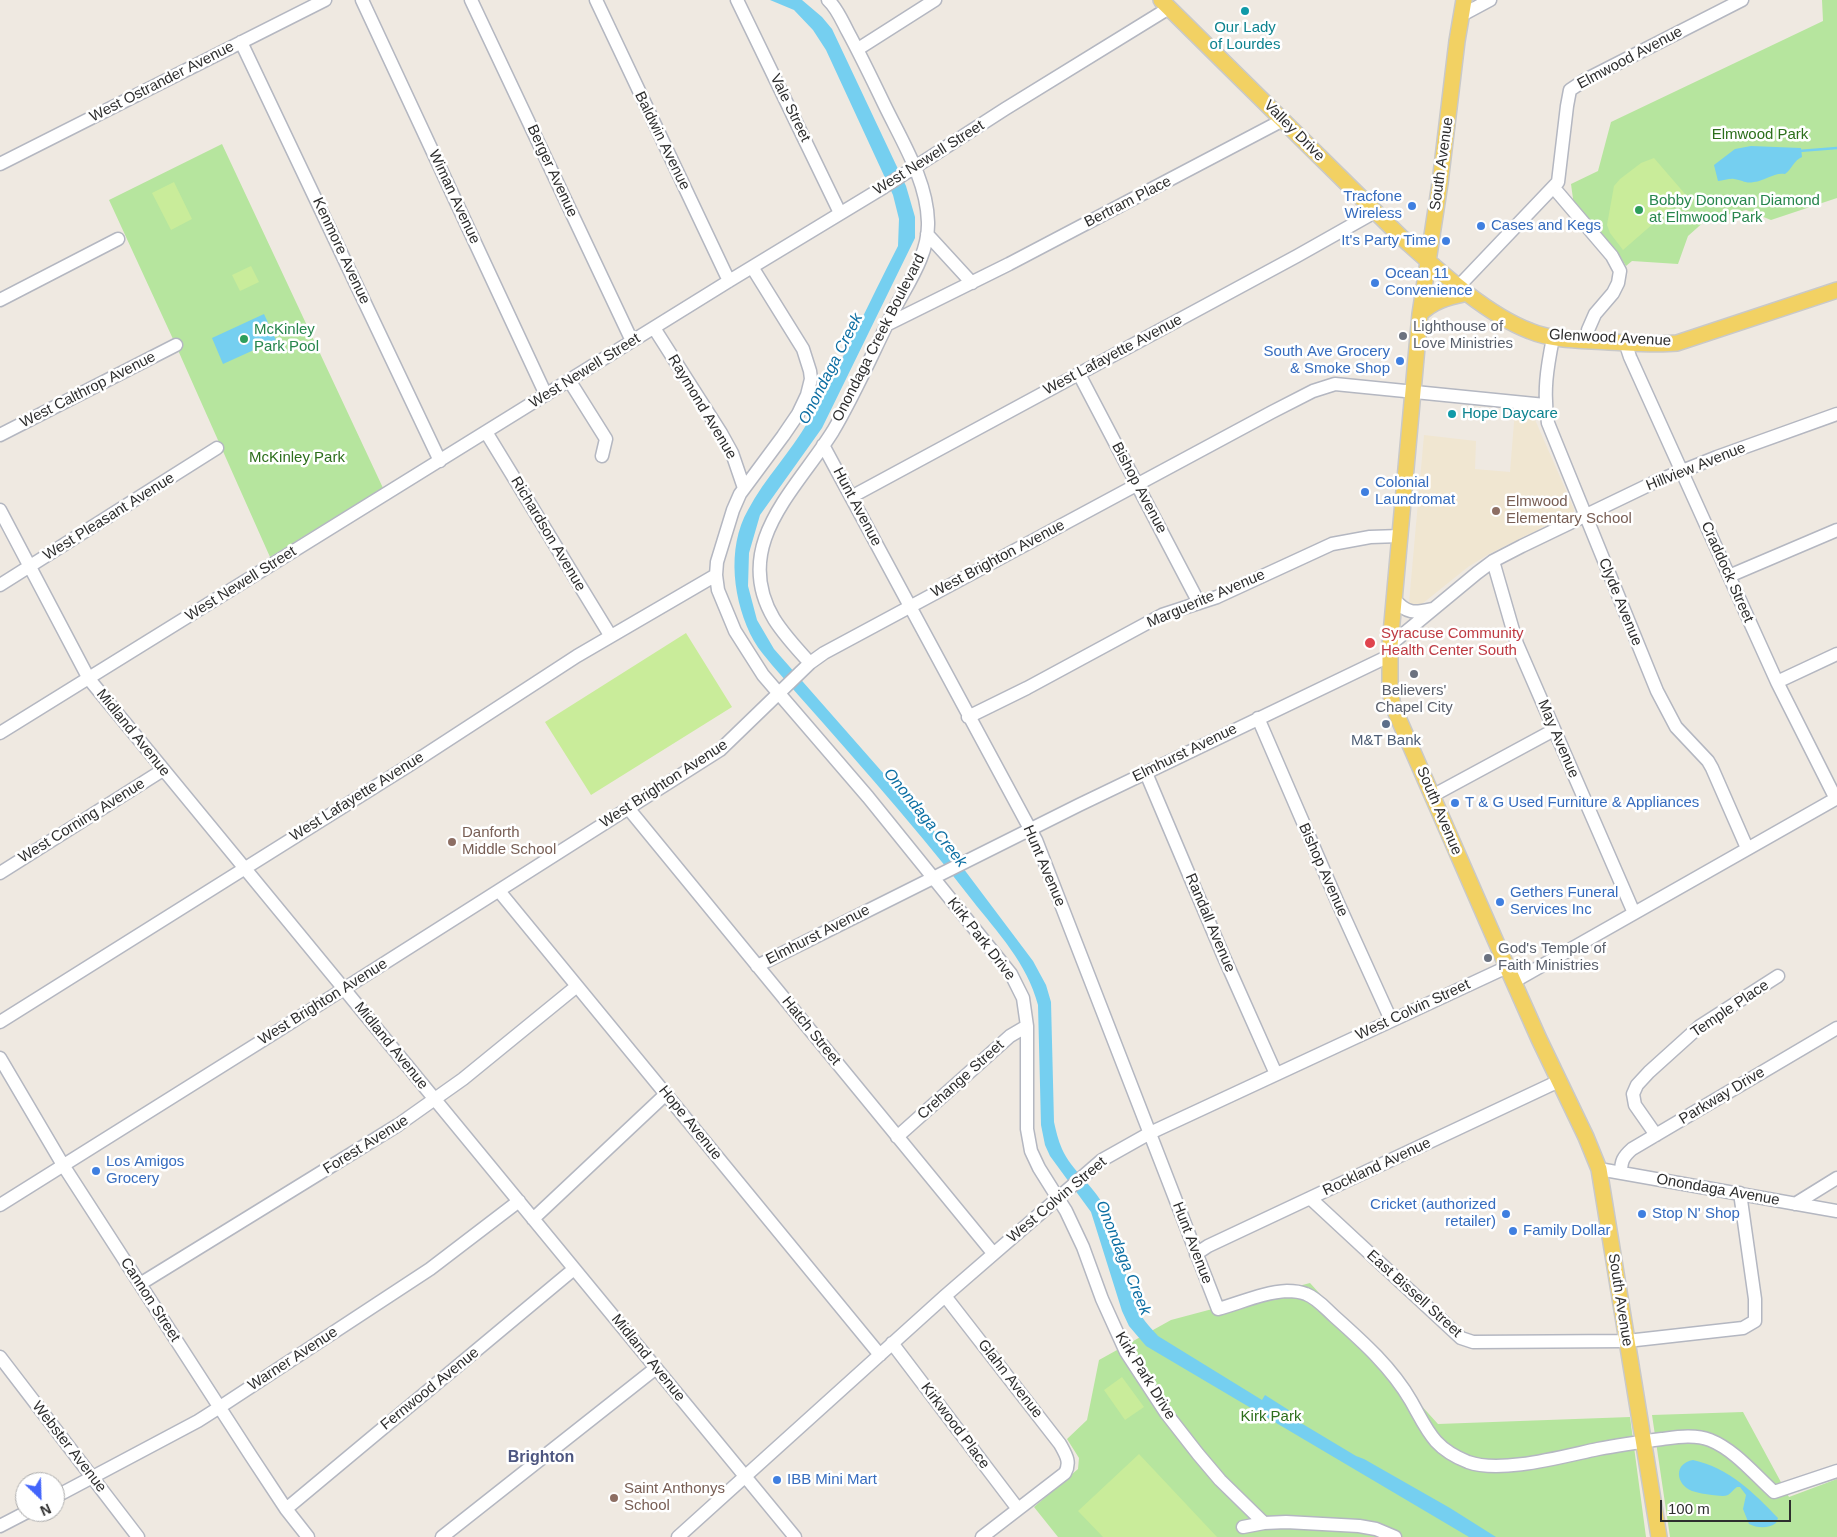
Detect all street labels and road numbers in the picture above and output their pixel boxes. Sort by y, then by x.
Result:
street label: Elmwood Avenue [1574,23,1686,93]
street label: West Ostrander Avenue [87,38,237,126]
street label: Vale Street [766,71,814,145]
street label: Baldwin Avenue [630,89,694,193]
street label: Valley Drive [1260,97,1328,165]
street label: South Avenue [1427,116,1457,212]
street label: West Newell Street [870,117,988,199]
street label: Berger Avenue [523,122,581,220]
street label: Wiman Avenue [424,147,484,247]
street label: Bertram Place [1082,172,1174,232]
street label: Kenmore Avenue [308,195,374,307]
street label: Onondaga Creek Boulevard [829,251,929,425]
street label: West Lafayette Avenue [1041,311,1185,399]
street label: Glenwood Avenue [1548,326,1672,350]
street label: West Newell Street [526,330,644,412]
street label: West Calthrop Avenue [17,348,159,432]
street label: Raymond Avenue [664,351,740,463]
street label: Bishop Avenue [1107,439,1171,537]
street label: Hillview Avenue [1644,439,1748,495]
street label: Hunt Avenue [829,465,885,549]
street label: West Pleasant Avenue [40,469,178,565]
street label: Richardson Avenue [507,473,589,595]
street label: West Brighton Avenue [928,516,1068,602]
street label: Craddock Street [1697,519,1757,625]
street label: West Newell Street [182,543,300,625]
street label: Clyde Avenue [1594,555,1646,649]
street label: Marguerite Avenue [1144,566,1268,632]
street label: Midland Avenue [92,686,174,780]
street label: May Avenue [1533,697,1583,781]
street label: Elmhurst Avenue [1130,720,1240,786]
street label: West Brighton Avenue [597,736,731,832]
street label: West Lafayette Avenue [287,748,427,846]
street label: South Avenue [1412,764,1466,858]
street label: West Corning Avenue [16,775,148,867]
street label: Bishop Avenue [1294,820,1352,920]
street label: Hunt Avenue [1019,823,1069,909]
street label: Randall Avenue [1181,871,1239,975]
street label: Kirk Park Drive [943,894,1019,984]
street label: Elmhurst Avenue [763,901,873,969]
street label: West Brighton Avenue [255,955,391,1049]
street label: West Colvin Street [1353,976,1473,1044]
street label: Temple Place [1688,976,1772,1042]
street label: Hatch Street [778,993,844,1069]
street label: Midland Avenue [350,999,432,1093]
street label: Crehange Street [914,1036,1008,1124]
street label: Parkway Drive [1676,1063,1768,1129]
street label: Hope Avenue [654,1082,726,1164]
street label: Forest Avenue [320,1112,412,1178]
street label: Rockland Avenue [1320,1134,1434,1200]
street label: West Colvin Street [1004,1153,1110,1247]
street label: Onondaga Avenue [1655,1170,1781,1210]
street label: Hunt Avenue [1168,1199,1216,1287]
street label: East Bissell Street [1363,1247,1465,1341]
street label: South Avenue [1604,1252,1636,1348]
street label: Cannon Street [116,1255,184,1345]
street label: Midland Avenue [607,1311,689,1405]
street label: Warner Avenue [245,1323,341,1395]
street label: Kirk Park Drive [1111,1329,1179,1423]
street label: Glahn Avenue [974,1336,1046,1422]
street label: Fernwood Avenue [377,1344,483,1434]
street label: Kirkwood Place [917,1379,993,1473]
street label: Webster Avenue [28,1398,110,1496]

